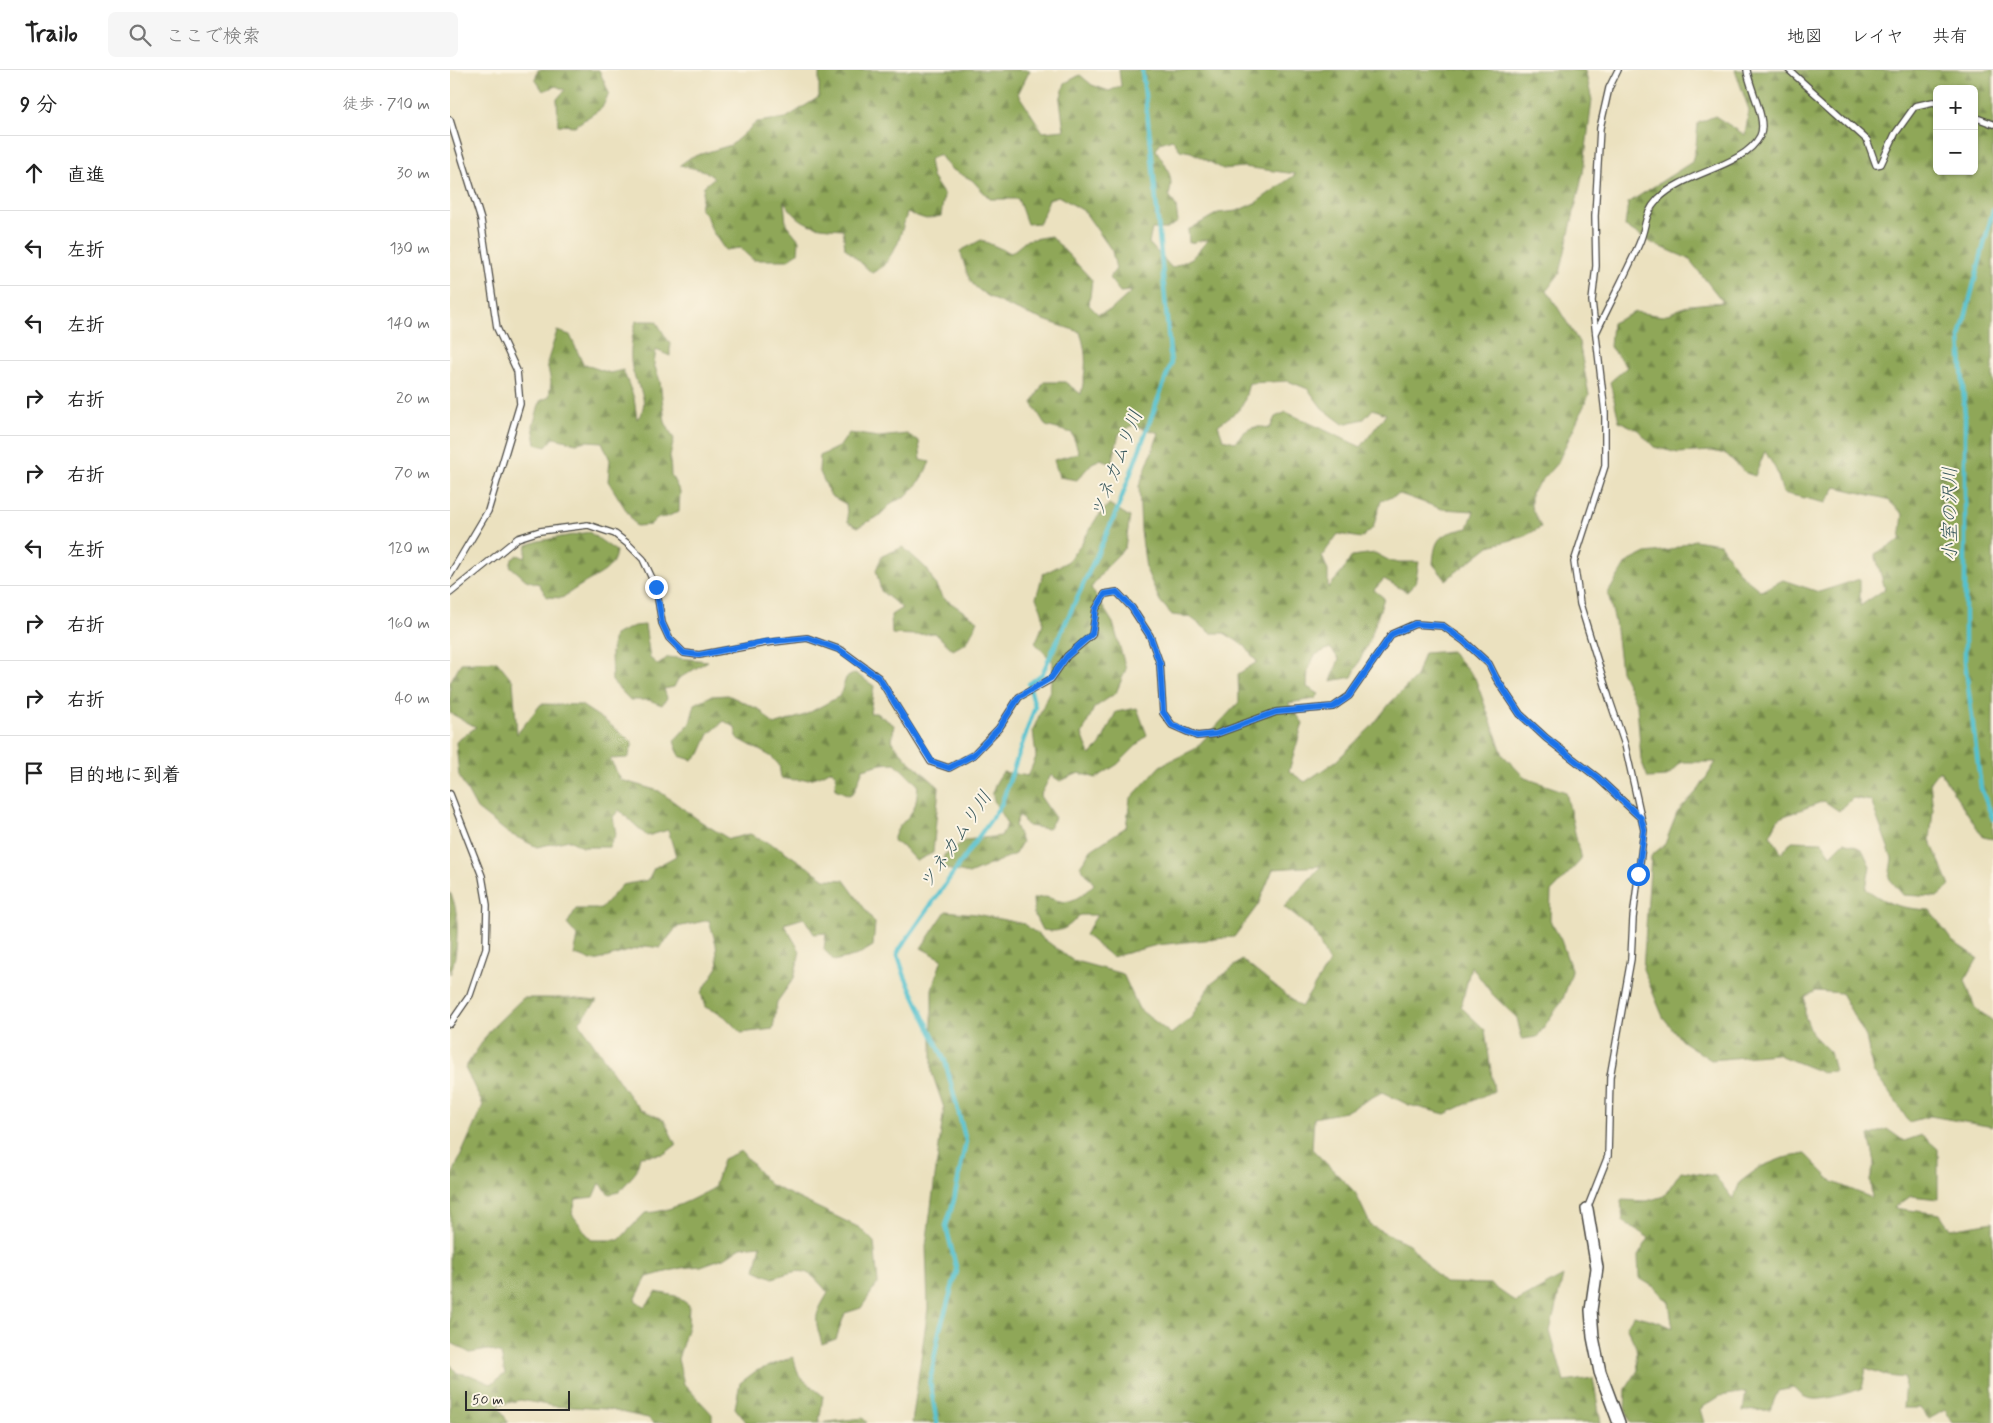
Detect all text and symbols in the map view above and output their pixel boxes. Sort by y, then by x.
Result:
search box [108,12,458,57]
text: Trailo [25,19,78,50]
icon: search [126,21,154,49]
text: ここで検索 [166,24,261,49]
text: 地図 [1787,25,1823,49]
text: レイヤ [1851,25,1904,49]
text: 共有 [1932,25,1968,49]
map controls [1933,85,1978,175]
button: + [1933,85,1978,130]
text: 9 分 [20,91,57,119]
text: 徒歩 · 710 m [342,94,430,115]
button: − [1933,130,1978,175]
icon: ahead [20,159,48,187]
text: 直進 [67,163,105,188]
text: 30 m [397,163,430,184]
icon: left [20,234,48,262]
text: 左折 [67,238,105,263]
text: 130 m [389,238,430,259]
icon: left [20,309,48,337]
text: 左折 [67,313,105,338]
text: 140 m [386,313,430,334]
icon: right [20,384,48,412]
text: 右折 [67,388,105,413]
text: 20 m [396,388,430,409]
water label: ツネカムリ川 [1085,406,1149,522]
icon: right [20,459,48,487]
text: 右折 [67,463,105,488]
text: 70 m [394,463,430,484]
water label: 小室の沢川 [1938,466,1963,562]
icon: left [20,534,48,562]
text: 左折 [67,538,105,563]
text: 120 m [388,538,430,559]
route end [645,576,668,599]
icon: right [20,609,48,637]
text: 右折 [67,613,105,638]
text: 160 m [387,613,430,634]
icon: right [20,684,48,712]
text: 右折 [67,688,105,713]
text: 40 m [394,688,430,709]
icon: arrive [20,759,48,787]
text: 目的地に到着 [67,763,181,788]
water label: ツネカムリ川 [914,786,998,894]
route start [1627,863,1650,886]
scale bar [465,1388,570,1411]
text: 50 m [472,1391,503,1409]

